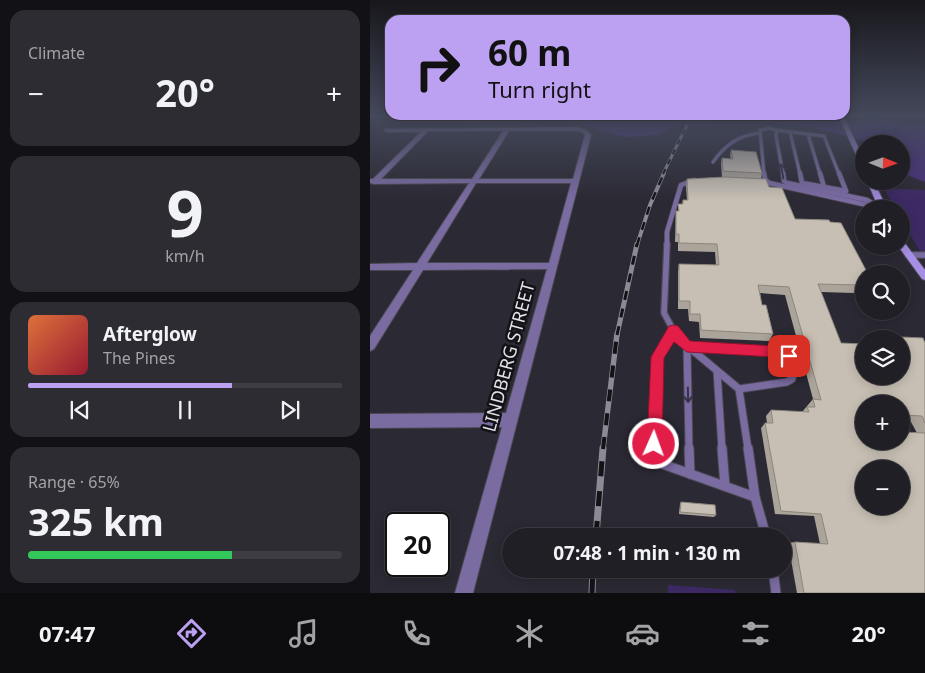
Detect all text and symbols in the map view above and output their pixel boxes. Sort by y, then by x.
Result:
text: 60 m [488,29,571,76]
icon: right [405,35,470,100]
text: Climate [28,42,85,64]
text: 20° [155,66,215,118]
text: − [28,74,44,112]
text: + [326,74,342,112]
text: Turn right [488,74,591,104]
north arrow [855,135,910,190]
map controls [855,135,910,515]
one-way arrow [777,164,787,180]
text: 9 [166,168,204,256]
button: sound [855,200,910,255]
text: km/h [165,245,205,267]
button: search [855,265,910,320]
street label: LINDBERG STREET [476,279,540,434]
text: Afterglow [103,321,197,347]
button: layers [855,330,910,385]
pin [768,335,810,377]
icon: arrive [775,342,803,370]
text: The Pines [103,347,175,369]
one-way arrow [684,387,693,403]
button: + [855,395,910,450]
icon: previous [66,396,94,424]
icon: pause [171,396,199,424]
icon: next [276,396,304,424]
position arrow [627,417,679,469]
button: − [855,460,910,515]
text: Range · 65% [28,471,120,493]
text: 325 km [28,495,164,547]
speed limit sign: 20 [385,512,450,577]
text: 07:48 · 1 min · 130 m [553,540,741,566]
icon: directions [174,616,209,651]
icon: music [286,616,321,651]
icon: phone [399,616,434,651]
icon: climate [512,616,547,651]
icon: car [625,616,660,651]
icon: filters [738,616,773,651]
text: 07:47 [39,618,96,648]
text: 20° [851,618,886,648]

